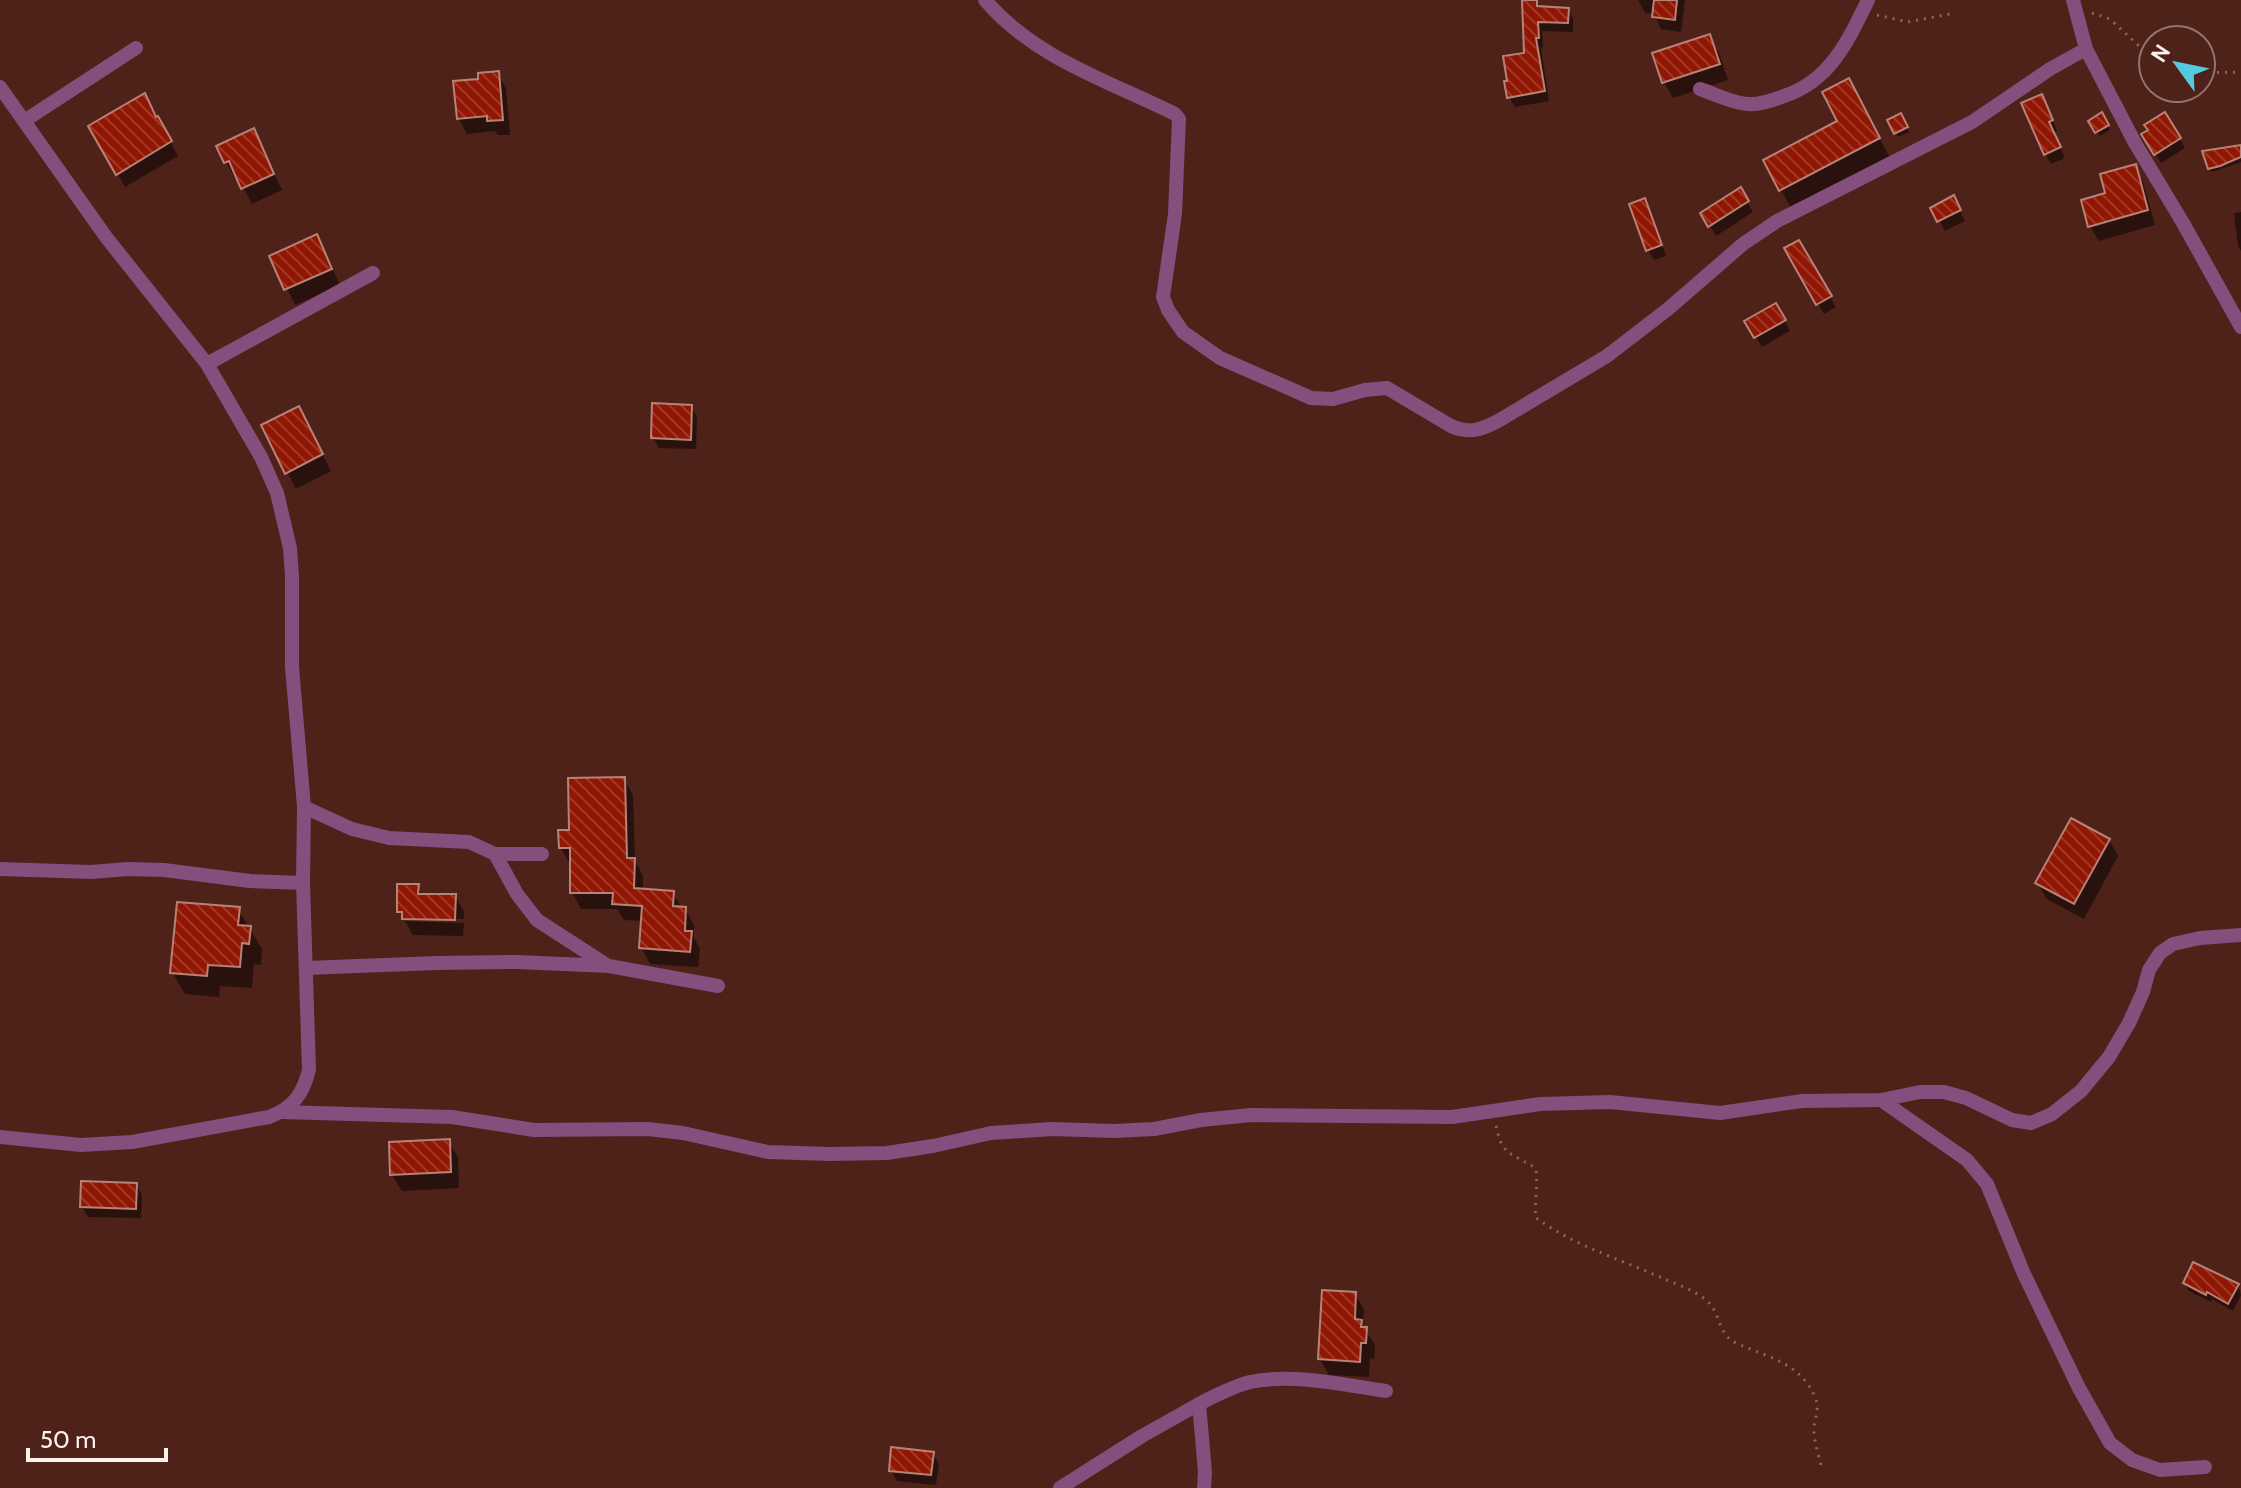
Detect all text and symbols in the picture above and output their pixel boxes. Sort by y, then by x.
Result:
north arrow [2137,24,2217,104]
text: N [2145,40,2176,67]
scale bar [28,1412,166,1462]
text: 50 m [40,1425,96,1454]

